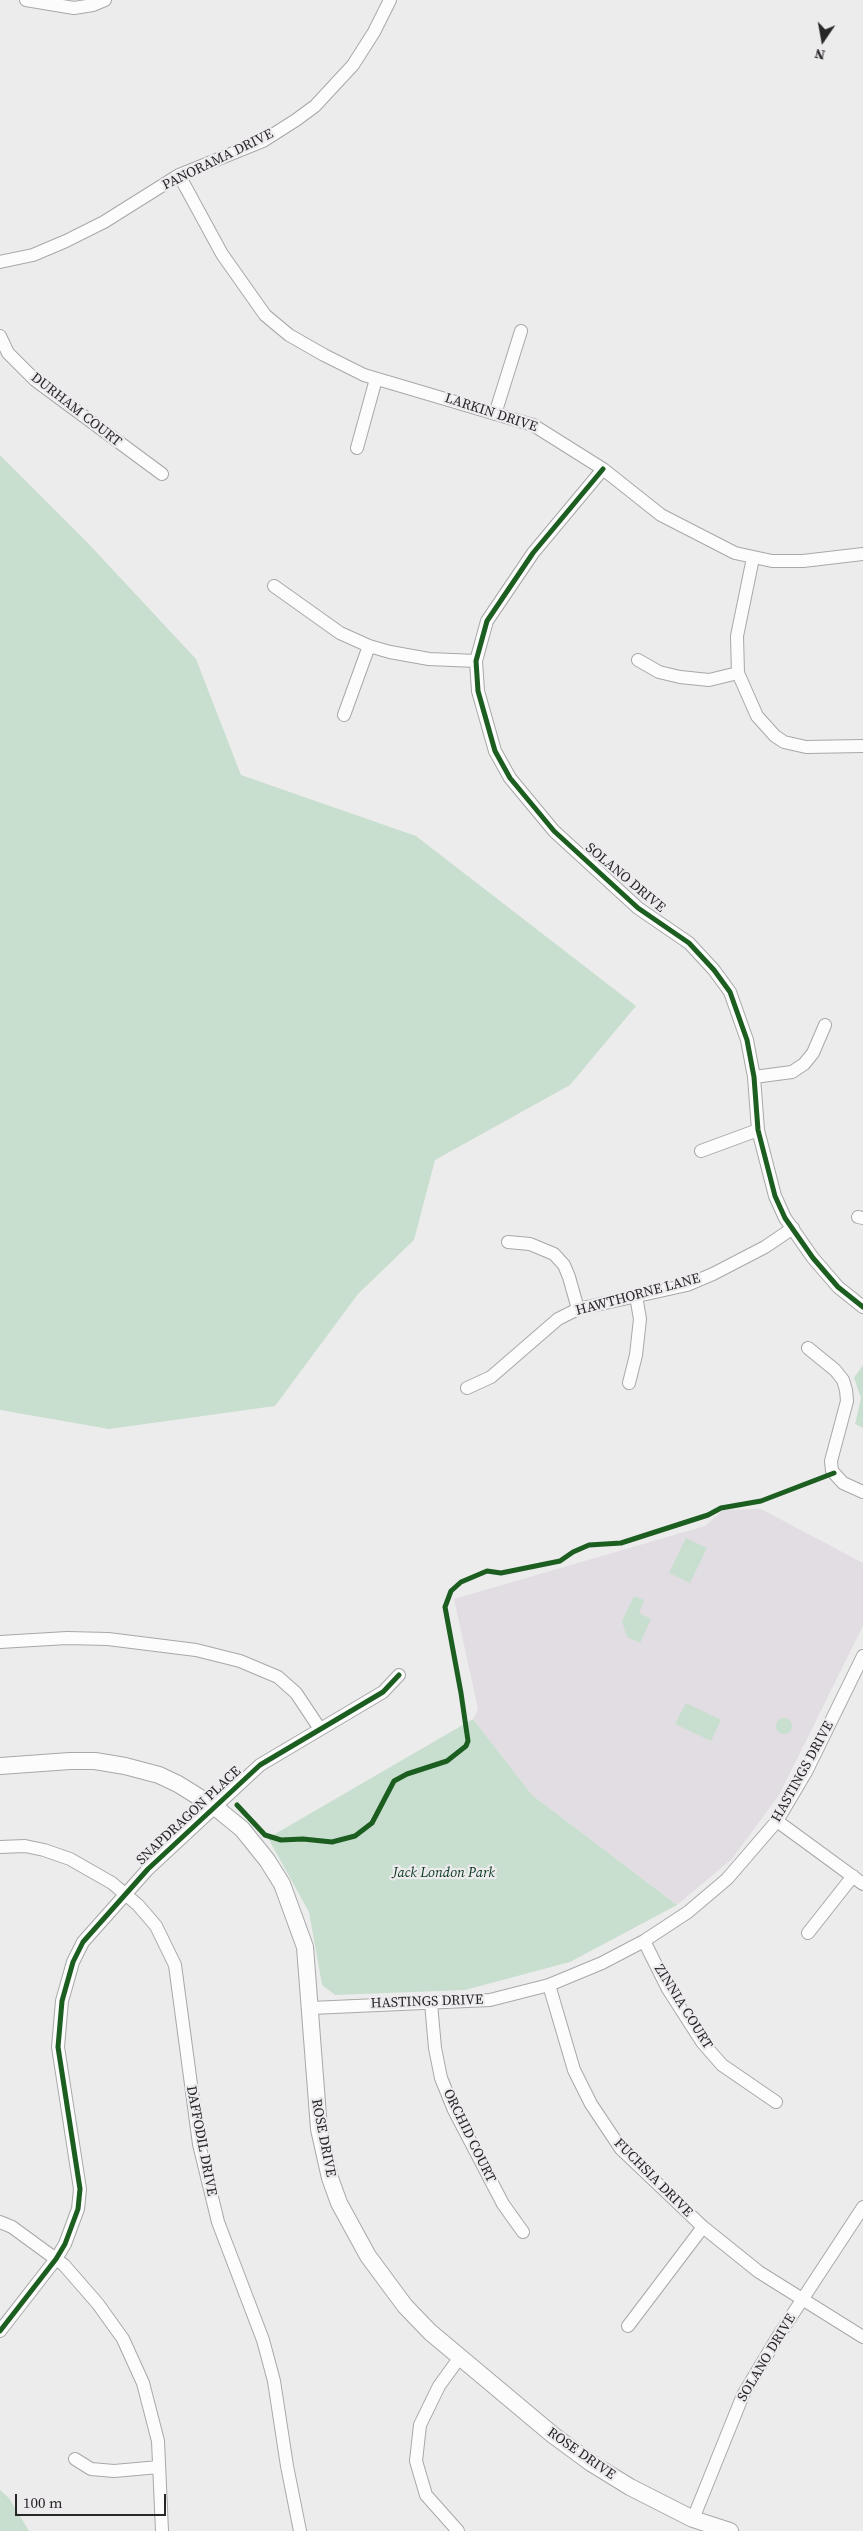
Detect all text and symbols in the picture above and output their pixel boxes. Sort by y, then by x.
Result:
north arrow [798,15,848,65]
text: N [813,44,827,66]
street label: PANORAMA DRIVE [160,126,276,194]
street label: DURHAM COURT [27,369,125,451]
street label: LARKIN DRIVE [443,390,539,436]
street label: SOLANO DRIVE [582,840,668,916]
street label: HAWTHORNE LANE [574,1270,702,1320]
street label: HASTINGS DRIVE [768,1719,838,1825]
street label: SNAPDRAGON PLACE [133,1763,245,1869]
park label: Jack London Park [393,1865,495,1881]
street label: ZINNIA COURT [650,1962,716,2052]
street label: HASTINGS DRIVE [370,1992,484,2012]
street label: DAFFODIL DRIVE [182,2085,220,2197]
street label: ORCHID COURT [439,2086,499,2186]
street label: ROSE DRIVE [307,2098,339,2178]
street label: FUCHSIA DRIVE [610,2135,696,2221]
street label: SOLANO DRIVE [734,2311,800,2405]
street label: ROSE DRIVE [544,2424,618,2484]
scale bar [18,2484,169,2516]
text: 100 m [23,2492,63,2513]

